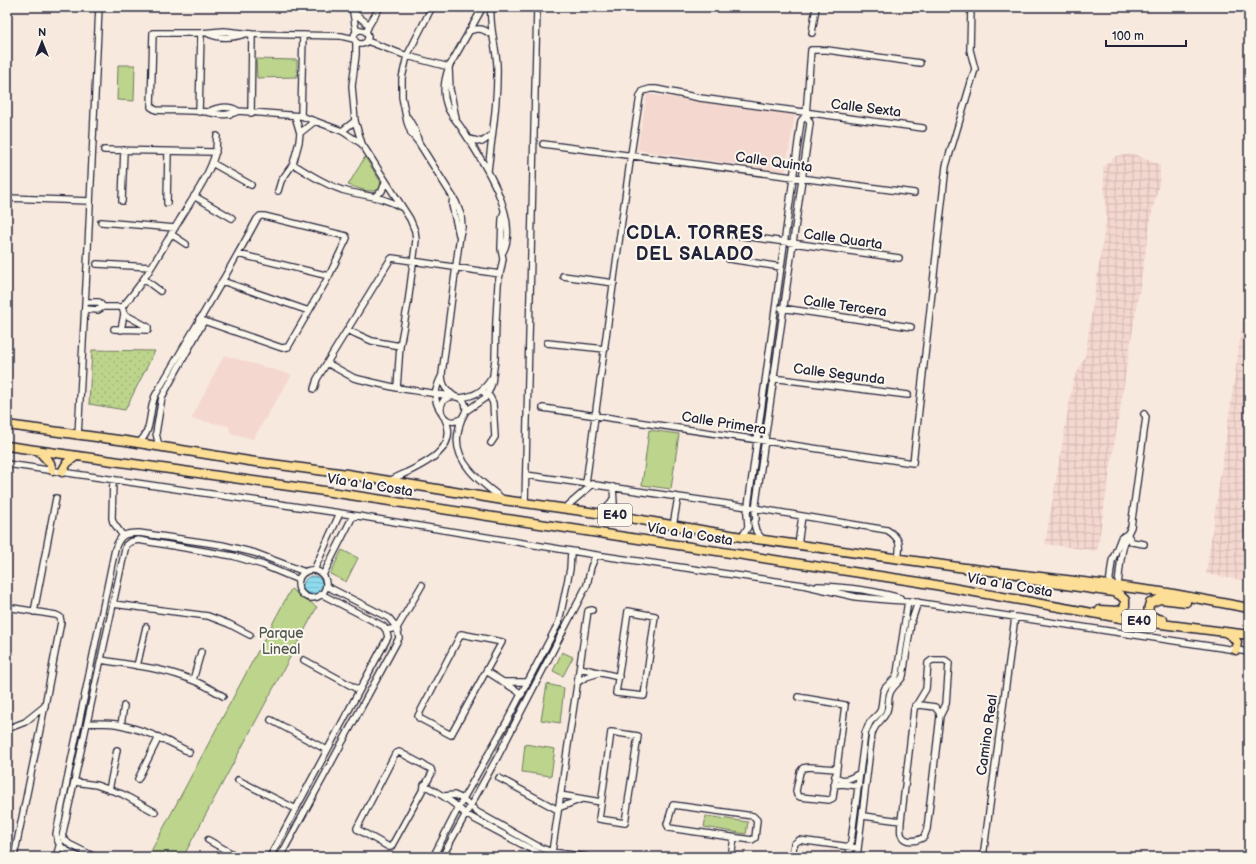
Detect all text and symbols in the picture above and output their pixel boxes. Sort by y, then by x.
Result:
north arrow [22,22,62,62]
scale bar [1106,22,1186,48]
text: N [38,26,46,39]
text: 100 m [1112,29,1144,44]
street label: Calle Sexta [830,95,902,121]
street label: Calle Quinta [734,148,814,176]
district label: CDLA. TORRES DEL SALADO [626,223,764,265]
street label: Calle Quarta [802,225,884,253]
street label: Calle Tercera [802,292,888,320]
street label: Calle Segunda [792,360,886,388]
street label: Calle Primera [680,408,768,438]
street label: Vía a la Costa [326,470,414,500]
road number: E40 [598,504,632,526]
street label: Vía a la Costa [646,519,734,549]
street label: Vía a la Costa [966,569,1054,601]
road number: E40 [1122,610,1156,632]
park label: Parque Lineal [258,625,304,658]
street label: Camino Real [973,693,1001,777]

